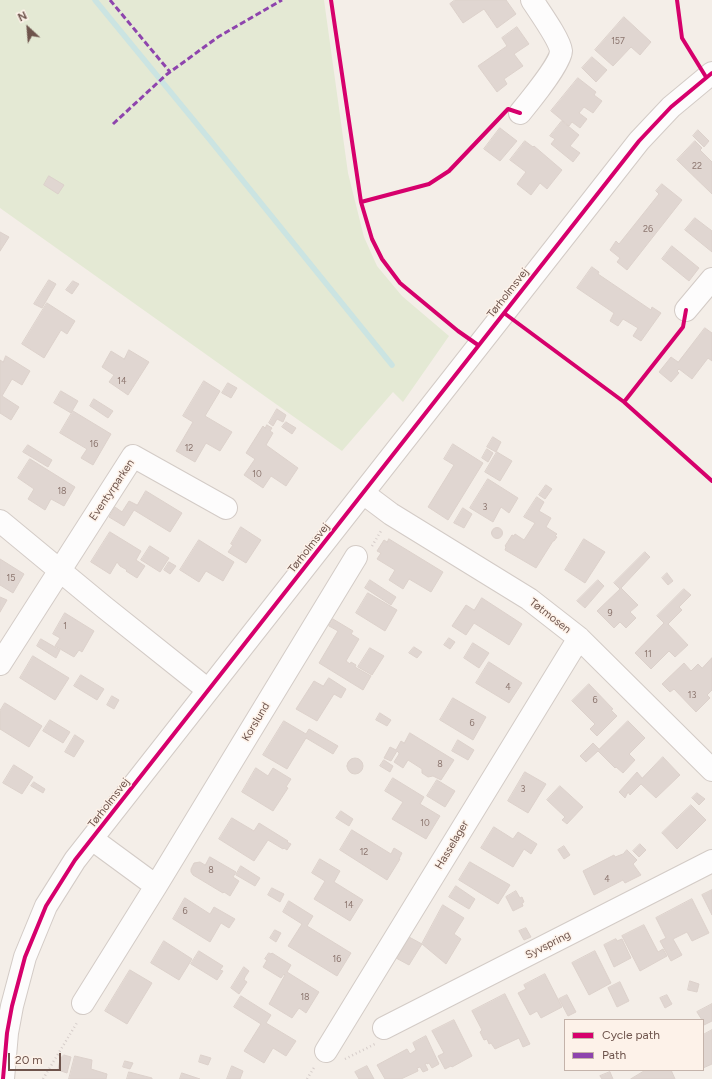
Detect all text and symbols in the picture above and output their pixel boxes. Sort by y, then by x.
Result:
north arrow [8,8,48,48]
text: N [16,9,29,24]
house number: 157 [611,36,625,46]
house number: 22 [692,161,702,171]
house number: 26 [643,224,653,234]
street label: Tørholmsvej [484,266,532,320]
house number: 14 [117,376,127,386]
house number: 16 [90,439,98,449]
house number: 12 [185,443,193,453]
street label: Eventyrparken [87,457,137,523]
house number: 10 [252,469,262,479]
house number: 18 [57,486,67,496]
house number: 3 [483,502,487,512]
street label: Tørholmsvej [285,521,333,575]
house number: 15 [7,573,15,583]
street label: Tøtmosen [527,596,573,636]
house number: 9 [607,608,613,618]
house number: 1 [63,621,67,631]
house number: 11 [644,649,652,659]
house number: 4 [505,682,511,692]
house number: 13 [688,690,696,700]
house number: 6 [592,695,598,705]
street label: Korslund [239,700,273,744]
house number: 6 [469,718,475,728]
house number: 8 [437,759,443,769]
street label: Tørholmsvej [85,776,133,830]
house number: 3 [521,784,525,794]
house number: 10 [420,818,430,828]
street label: Hasselager [432,818,472,872]
house number: 12 [360,847,368,857]
house number: 8 [208,865,214,875]
house number: 4 [604,874,610,884]
house number: 14 [344,900,354,910]
house number: 6 [182,906,188,916]
street label: Syvspring [523,928,573,962]
house number: 16 [333,954,341,964]
house number: 18 [300,992,310,1002]
legend [564,1019,704,1071]
text: Cycle path [602,1028,660,1042]
scale bar [10,1045,63,1071]
text: Path [602,1048,626,1062]
text: 20 m [15,1053,43,1067]

